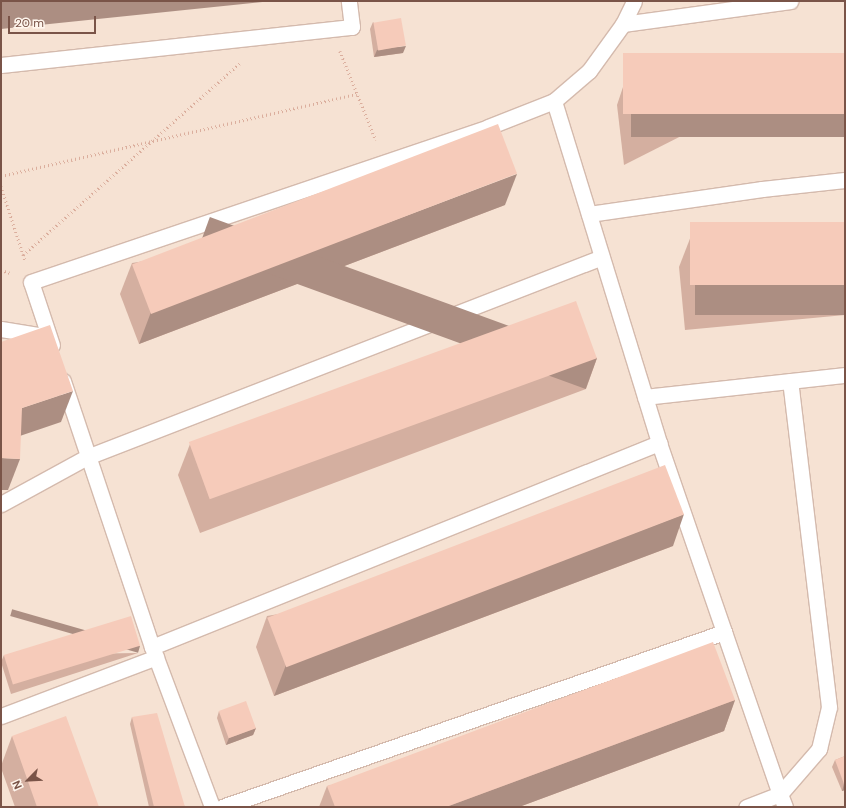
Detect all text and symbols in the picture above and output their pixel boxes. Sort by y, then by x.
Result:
scale bar [10,8,98,34]
text: 20 m [15,15,44,31]
north arrow [8,760,48,800]
text: N [9,778,25,791]

